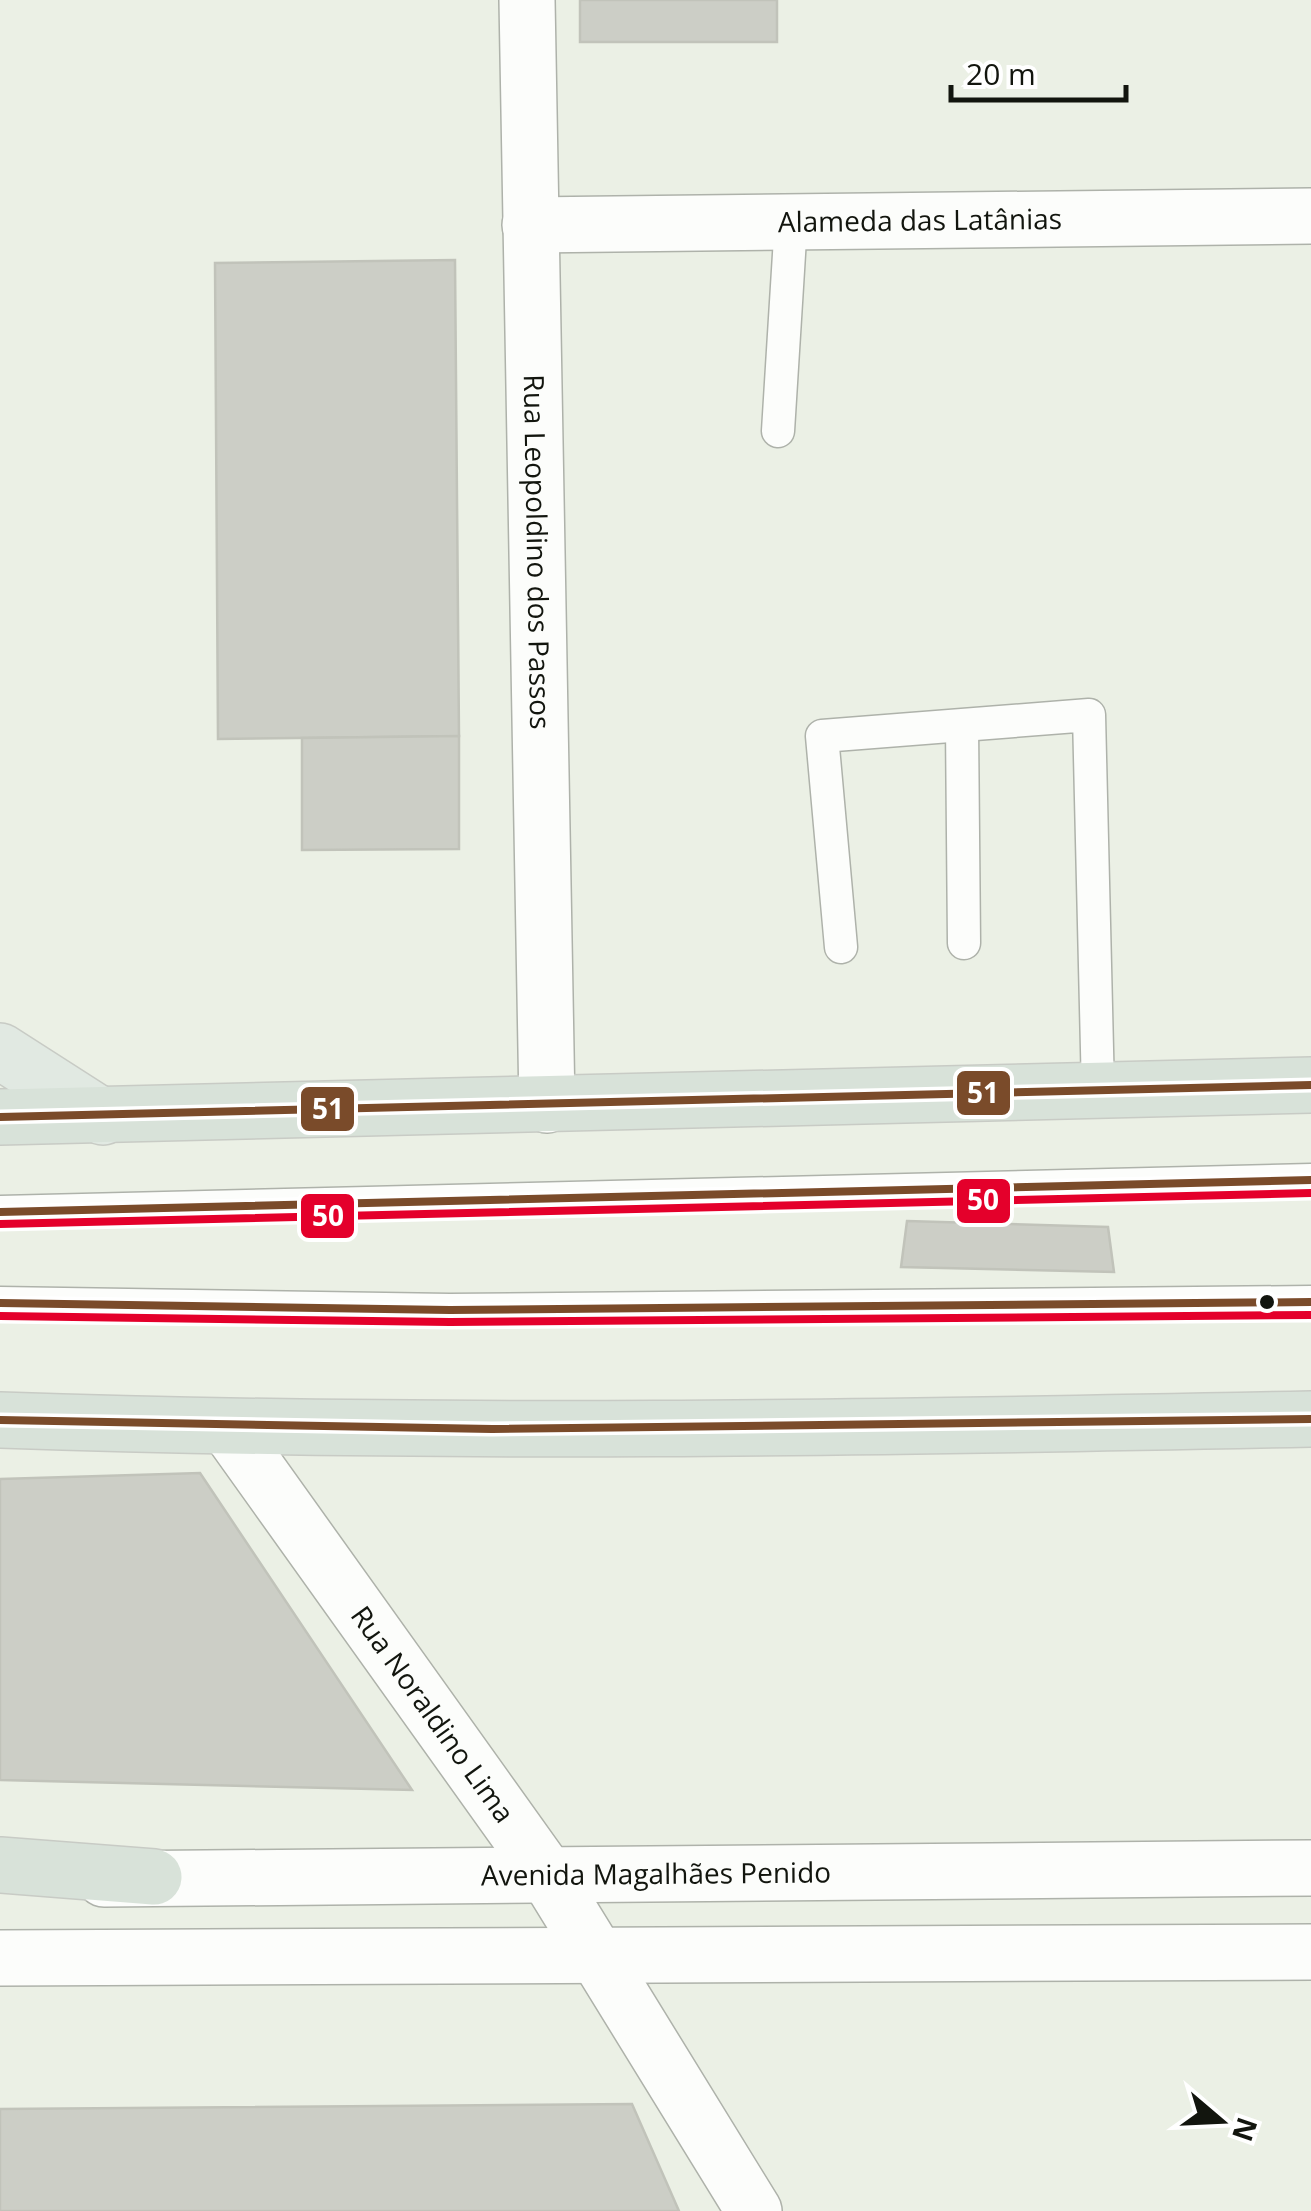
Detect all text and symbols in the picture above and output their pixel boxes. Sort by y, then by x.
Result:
scale bar [951,40,1126,102]
text: 20 m [966,53,1036,94]
street label: Alameda das Latânias [778,199,1062,240]
street label: Rua Leopoldino dos Passos [516,374,560,730]
line badge: 51 [955,1069,1012,1117]
text: 51 [967,1073,999,1111]
line badge: 51 [299,1085,356,1133]
text: 51 [312,1089,344,1127]
line badge: 50 [955,1177,1012,1225]
text: 50 [967,1180,999,1218]
line badge: 50 [299,1192,356,1240]
text: 50 [312,1196,344,1234]
unlabelled marker [1257,1292,1277,1312]
street label: Rua Noraldino Lima [343,1598,524,1830]
street label: Avenida Magalhães Penido [481,1852,831,1894]
north arrow [1171,2071,1271,2171]
text: N [1224,2113,1267,2146]

